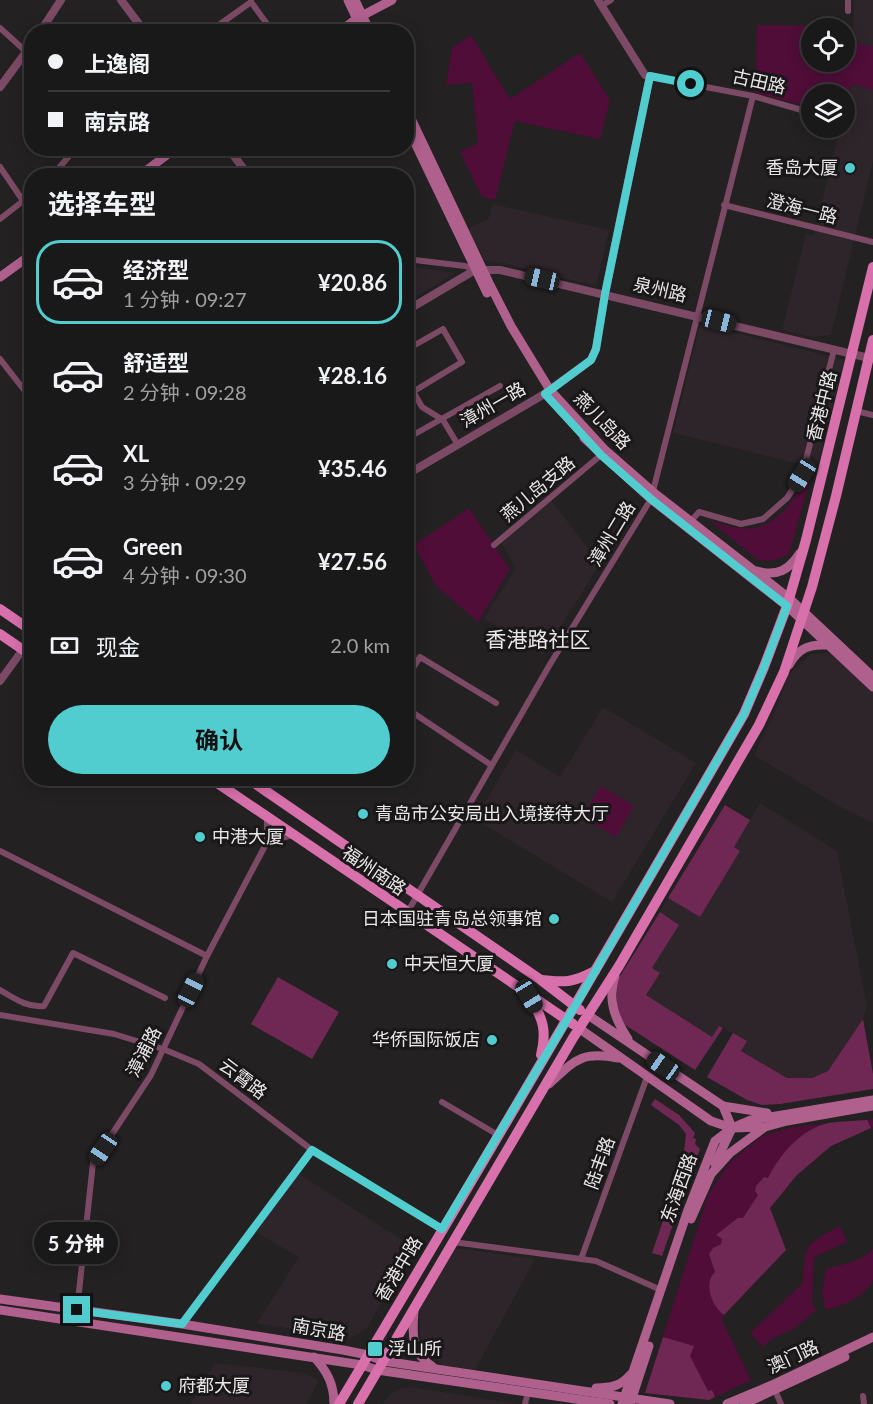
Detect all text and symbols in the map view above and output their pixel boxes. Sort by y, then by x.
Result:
map controls [801,18,855,138]
button: locate [801,18,855,72]
text: 上逸阁 [84,50,150,77]
street label: 古田路 [730,64,788,98]
route start [677,70,704,97]
button: layers [801,84,855,138]
text: 南京路 [84,108,150,135]
place label: 香岛大厦 [766,156,838,178]
marker: 香岛大厦 [843,161,857,175]
text: 选择车型 [48,187,156,220]
street label: 澄海一路 [765,189,840,227]
icon: car [51,255,105,309]
text: 经济型 [123,256,189,283]
car [522,266,562,292]
text: ¥20.86 [318,269,387,296]
street label: 泉州路 [631,272,689,306]
text: 1 分钟 · 09:27 [123,287,247,311]
car [699,308,739,334]
icon: car [51,348,105,402]
text: 舒适型 [123,349,189,376]
text: ¥28.16 [318,362,387,389]
street label: 香港中路 [802,368,840,443]
street label: 漳州一路 [456,377,529,432]
text: 2 分钟 · 09:28 [123,380,247,404]
street label: 燕儿岛路 [570,387,636,454]
text: XL [123,440,149,467]
icon: car [51,441,105,495]
street label: 燕儿岛支路 [496,451,579,526]
text: ¥35.46 [318,455,387,482]
car [785,455,819,495]
text: 3 分钟 · 09:29 [123,470,247,494]
street label: 漳州二路 [583,497,639,570]
text: Green [123,533,183,560]
icon: car [51,534,105,588]
text: ¥27.56 [318,548,387,575]
text: 4 分钟 · 09:30 [123,563,247,587]
district label: 香港路社区 [486,626,591,651]
icon: cash [48,629,81,662]
text: 现金 [96,633,140,660]
text: 2.0 km [330,633,390,657]
button: 确认 [48,705,390,774]
place label: 青岛市公安局出入境接待大厅 [375,802,609,824]
marker: 青岛市公安局出入境接待大厅 [356,807,370,821]
place label: 中港大厦 [212,825,284,847]
marker: 中港大厦 [193,830,207,844]
street label: 福州南路 [339,841,411,899]
place label: 日本国驻青岛总领事馆 [362,907,542,929]
marker: 日本国驻青岛总领事馆 [547,912,561,926]
place label: 中天恒大厦 [404,952,494,974]
marker: 中天恒大厦 [385,957,399,971]
car [175,970,207,1010]
car [512,976,546,1016]
street label: 漳浦路 [121,1022,165,1081]
place label: 华侨国际饭店 [372,1028,480,1050]
marker: 华侨国际饭店 [485,1033,499,1047]
car [643,1048,683,1084]
street label: 云霄路 [215,1053,272,1103]
car [85,1129,121,1169]
street label: 陆丰路 [579,1134,619,1192]
street label: 东海西路 [655,1150,701,1225]
callout: 5 分钟 [35,1223,119,1265]
text: 5 分钟 [48,1231,104,1255]
street label: 香港中路 [370,1232,426,1305]
route end [63,1296,90,1323]
street label: 南京路 [291,1313,348,1345]
street label: 澳门路 [763,1335,822,1377]
place label: 浮山所 [388,1337,442,1359]
marker: 浮山所 [366,1340,384,1358]
place label: 府都大厦 [178,1374,250,1396]
marker: 府都大厦 [159,1379,173,1393]

